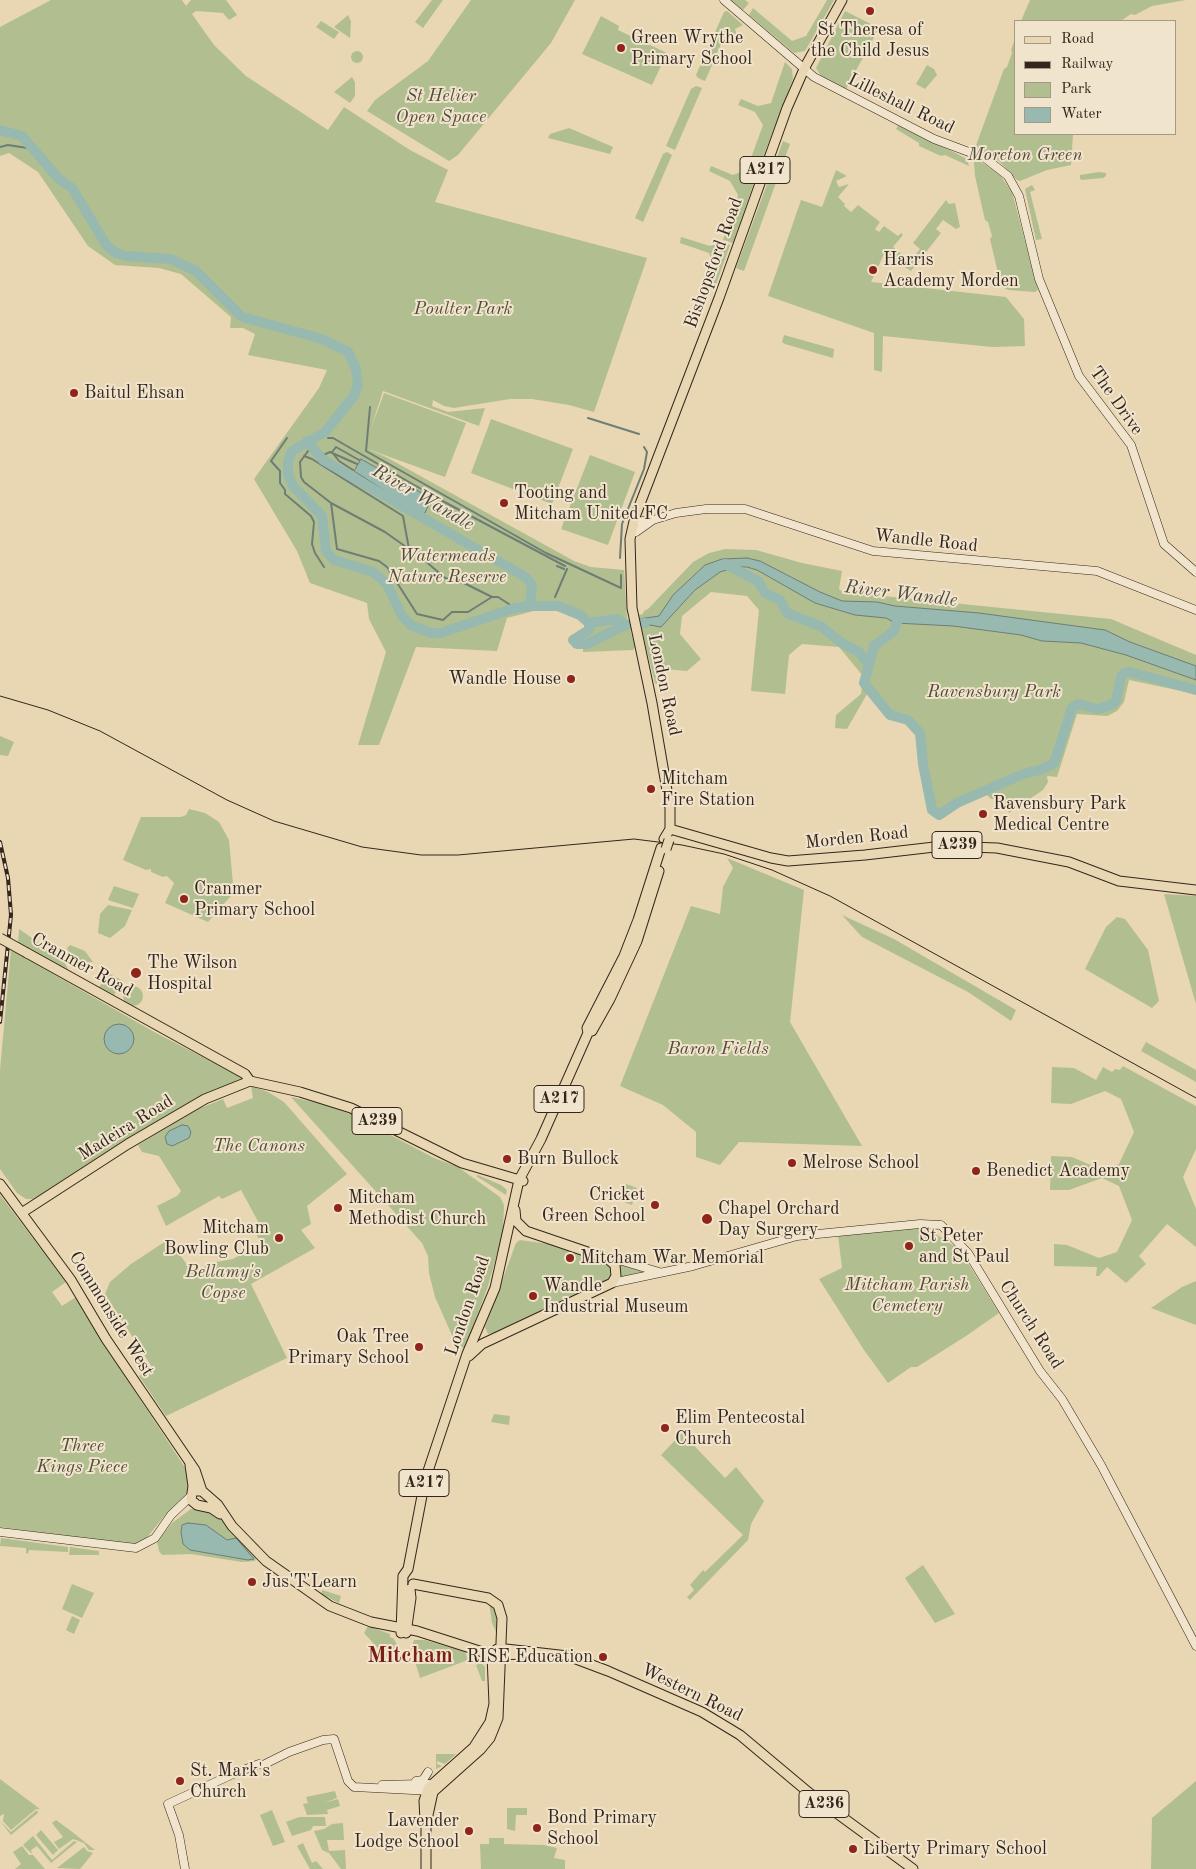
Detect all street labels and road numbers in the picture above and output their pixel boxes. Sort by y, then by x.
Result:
street label: Lilleshall Road [844,69,958,139]
road number: A217 [740,156,790,184]
street label: Bishopsford Road [680,195,748,331]
street label: The Drive [1084,362,1148,440]
street label: Wandle Road [873,525,979,557]
street label: London Road [643,632,685,738]
street label: Morden Road [804,822,910,854]
road number: A239 [932,832,982,858]
street label: Cranmer Road [27,928,137,1002]
road number: A217 [534,1086,584,1112]
street label: Madeira Road [75,1090,177,1166]
road number: A239 [352,1108,402,1134]
street label: Commonside West [64,1247,158,1381]
street label: London Road [441,1253,495,1359]
street label: Church Road [994,1277,1068,1373]
road number: A217 [399,1470,449,1496]
street label: Western Road [638,1659,746,1727]
road number: A236 [799,1790,849,1818]

